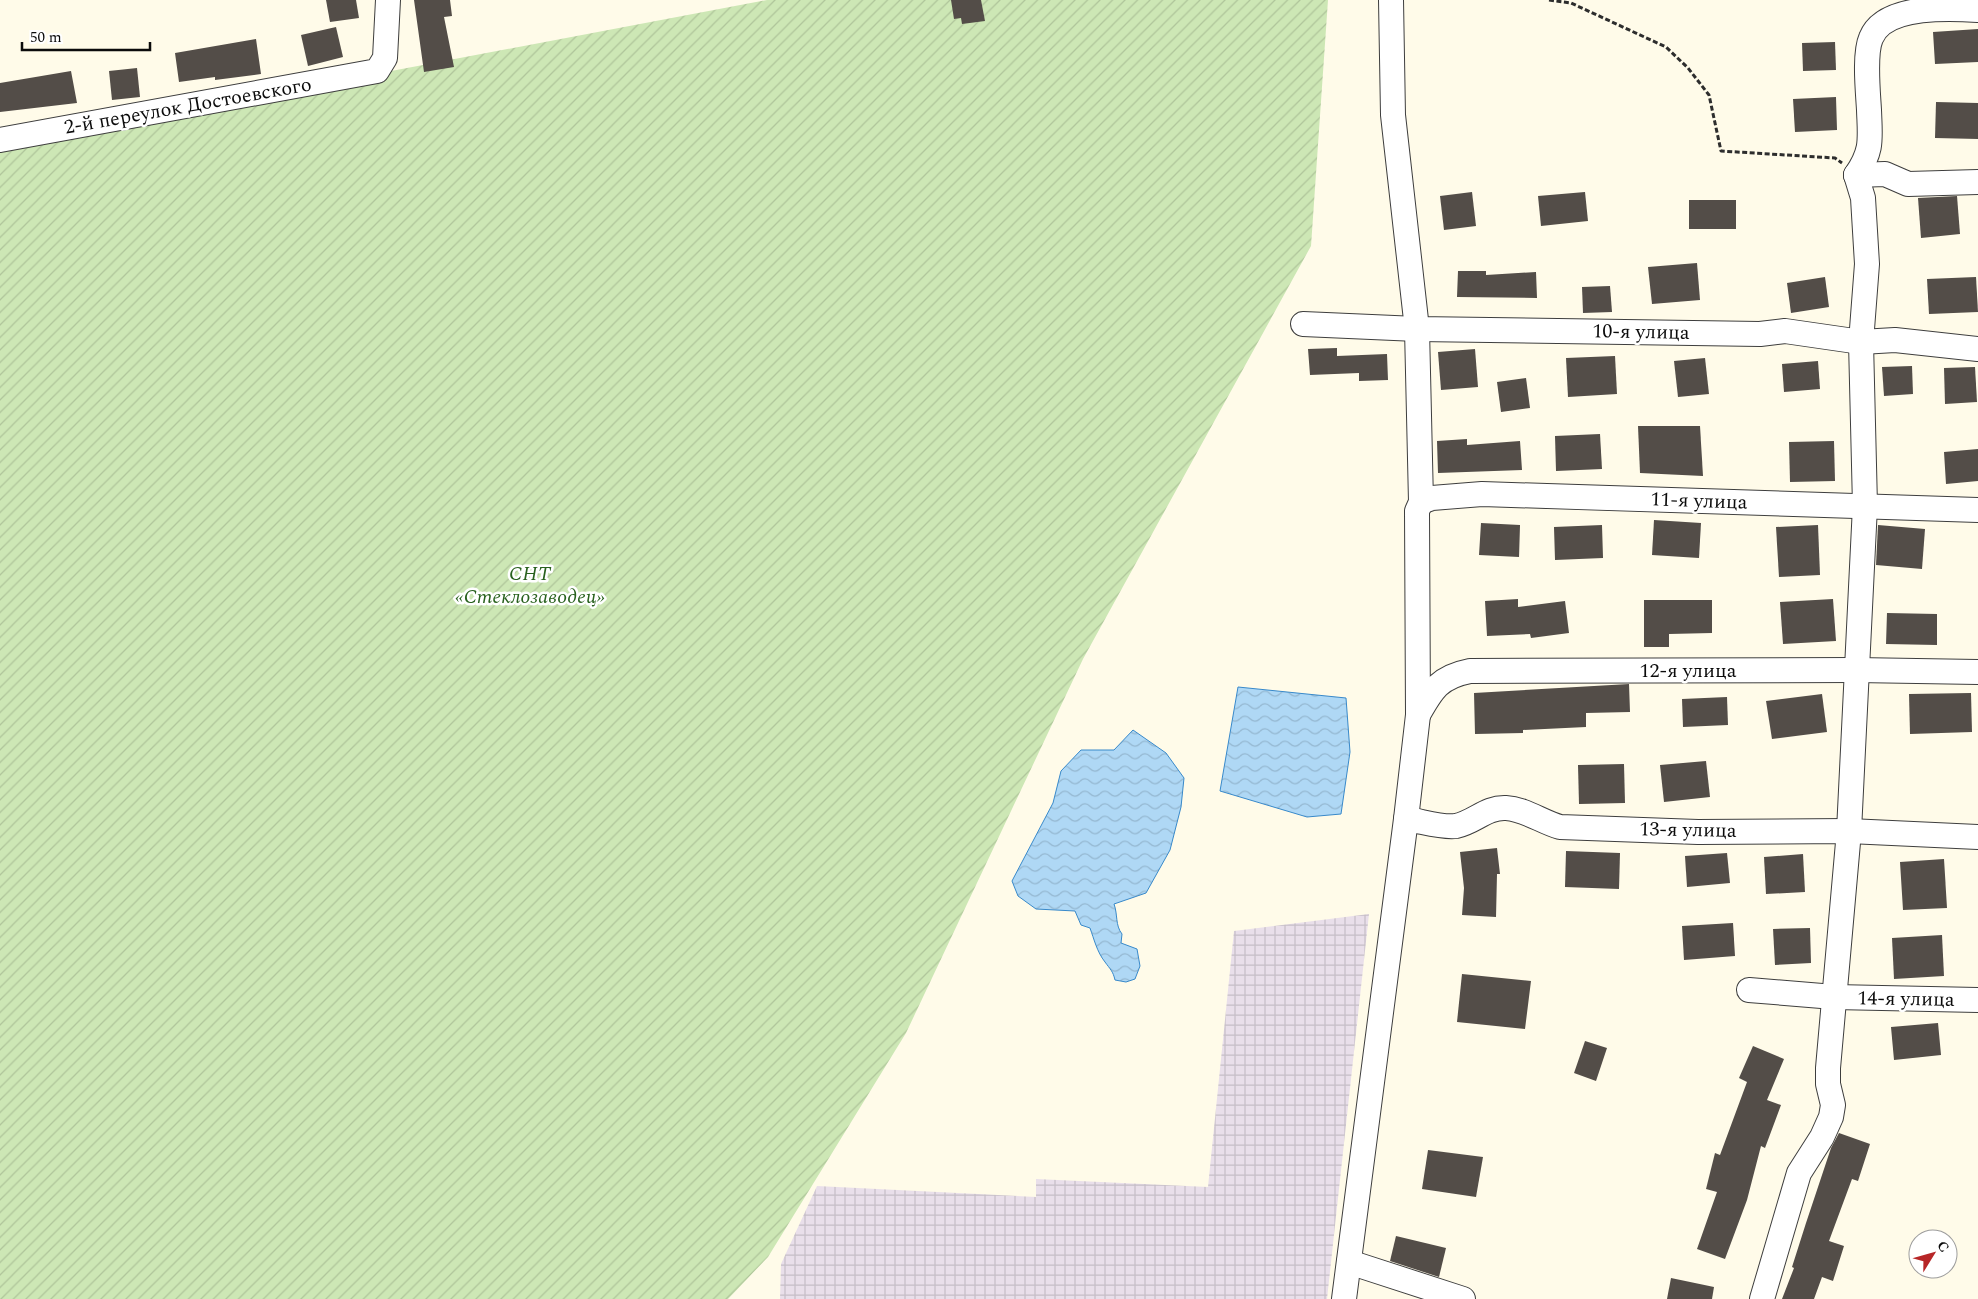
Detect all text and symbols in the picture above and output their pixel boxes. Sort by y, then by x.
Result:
scale bar [22,20,150,52]
text: 50 m [30,26,62,49]
street label: 2-й переулок Достоевского [62,69,314,143]
street label: 10-я улица [1592,316,1690,348]
street label: 11-я улица [1650,484,1748,518]
park label: СНТ «Стеклозаводец» [455,559,605,612]
street label: 12-я улица [1639,656,1737,686]
street label: 13-я улица [1639,814,1737,846]
street label: 14-я улица [1857,983,1955,1015]
north arrow [1908,1229,1958,1279]
text: С [1932,1236,1954,1257]

